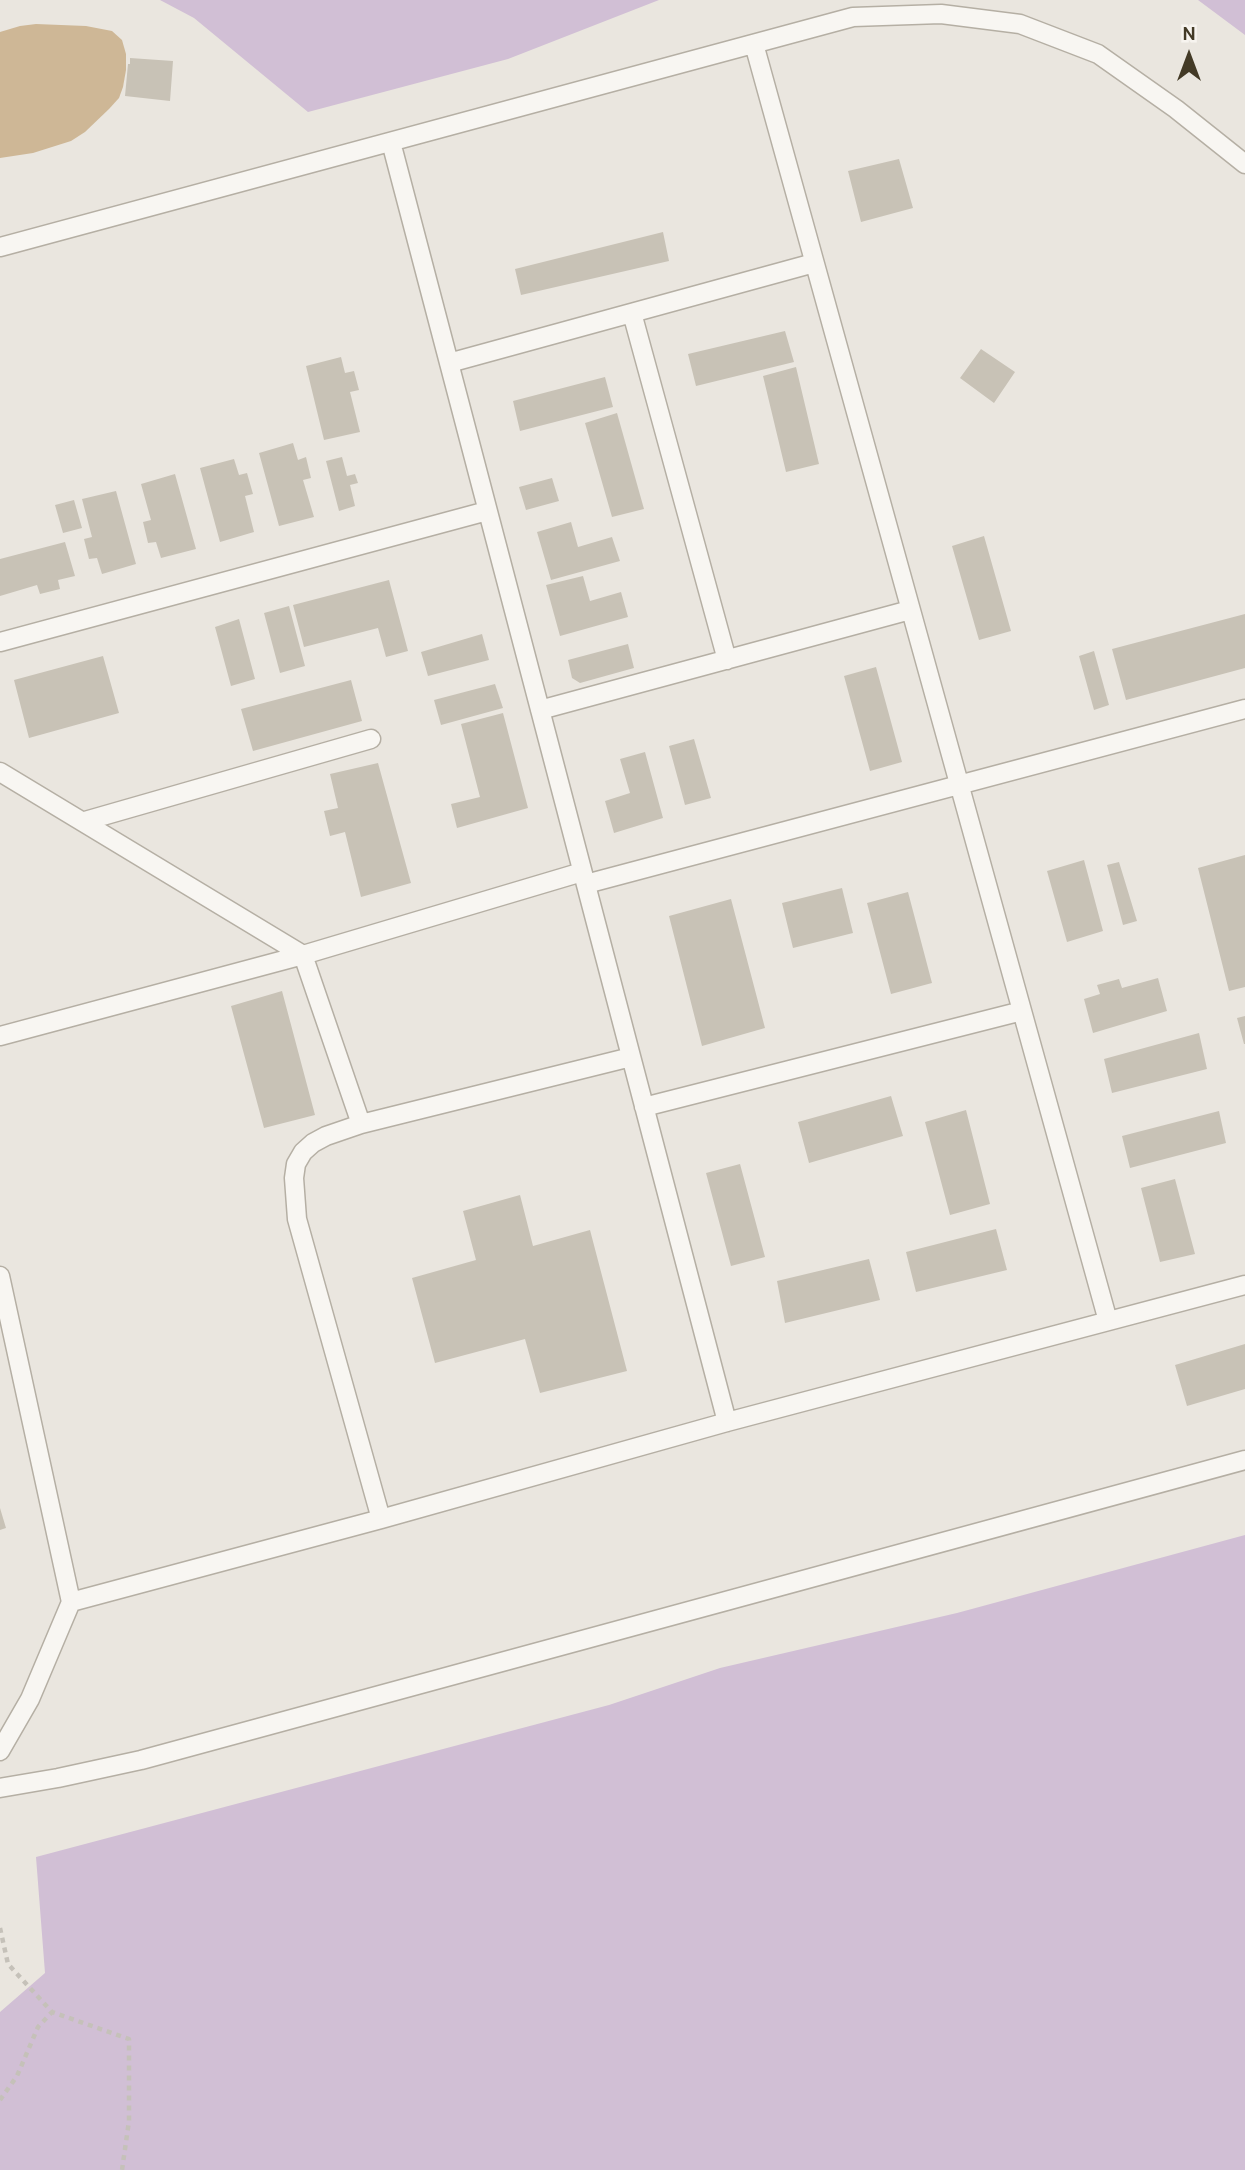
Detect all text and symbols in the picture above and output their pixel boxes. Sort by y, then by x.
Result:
north arrow [1154,21,1224,91]
text: N [1182,23,1196,47]

